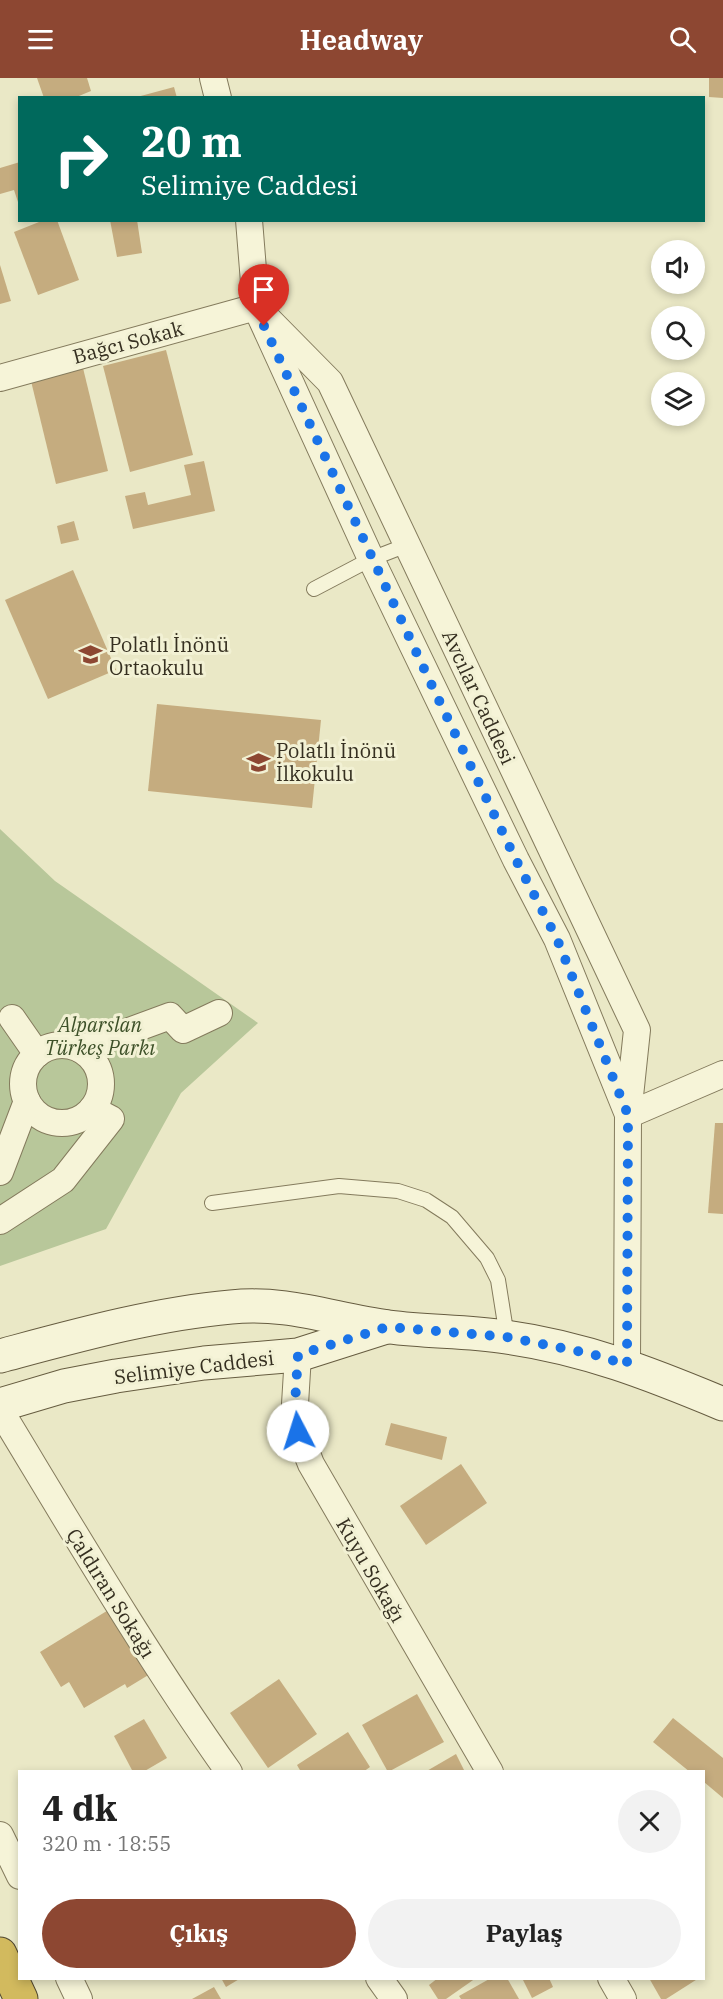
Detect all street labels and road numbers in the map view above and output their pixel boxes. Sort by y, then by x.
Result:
street label: Bağcı Sokak [70,314,187,370]
street label: Avcılar Caddesi [436,625,522,769]
street label: Selimiye Caddesi [113,1344,275,1390]
street label: Kuyu Sokağı [330,1513,412,1627]
street label: Çaldıran Sokağı [60,1523,162,1663]

